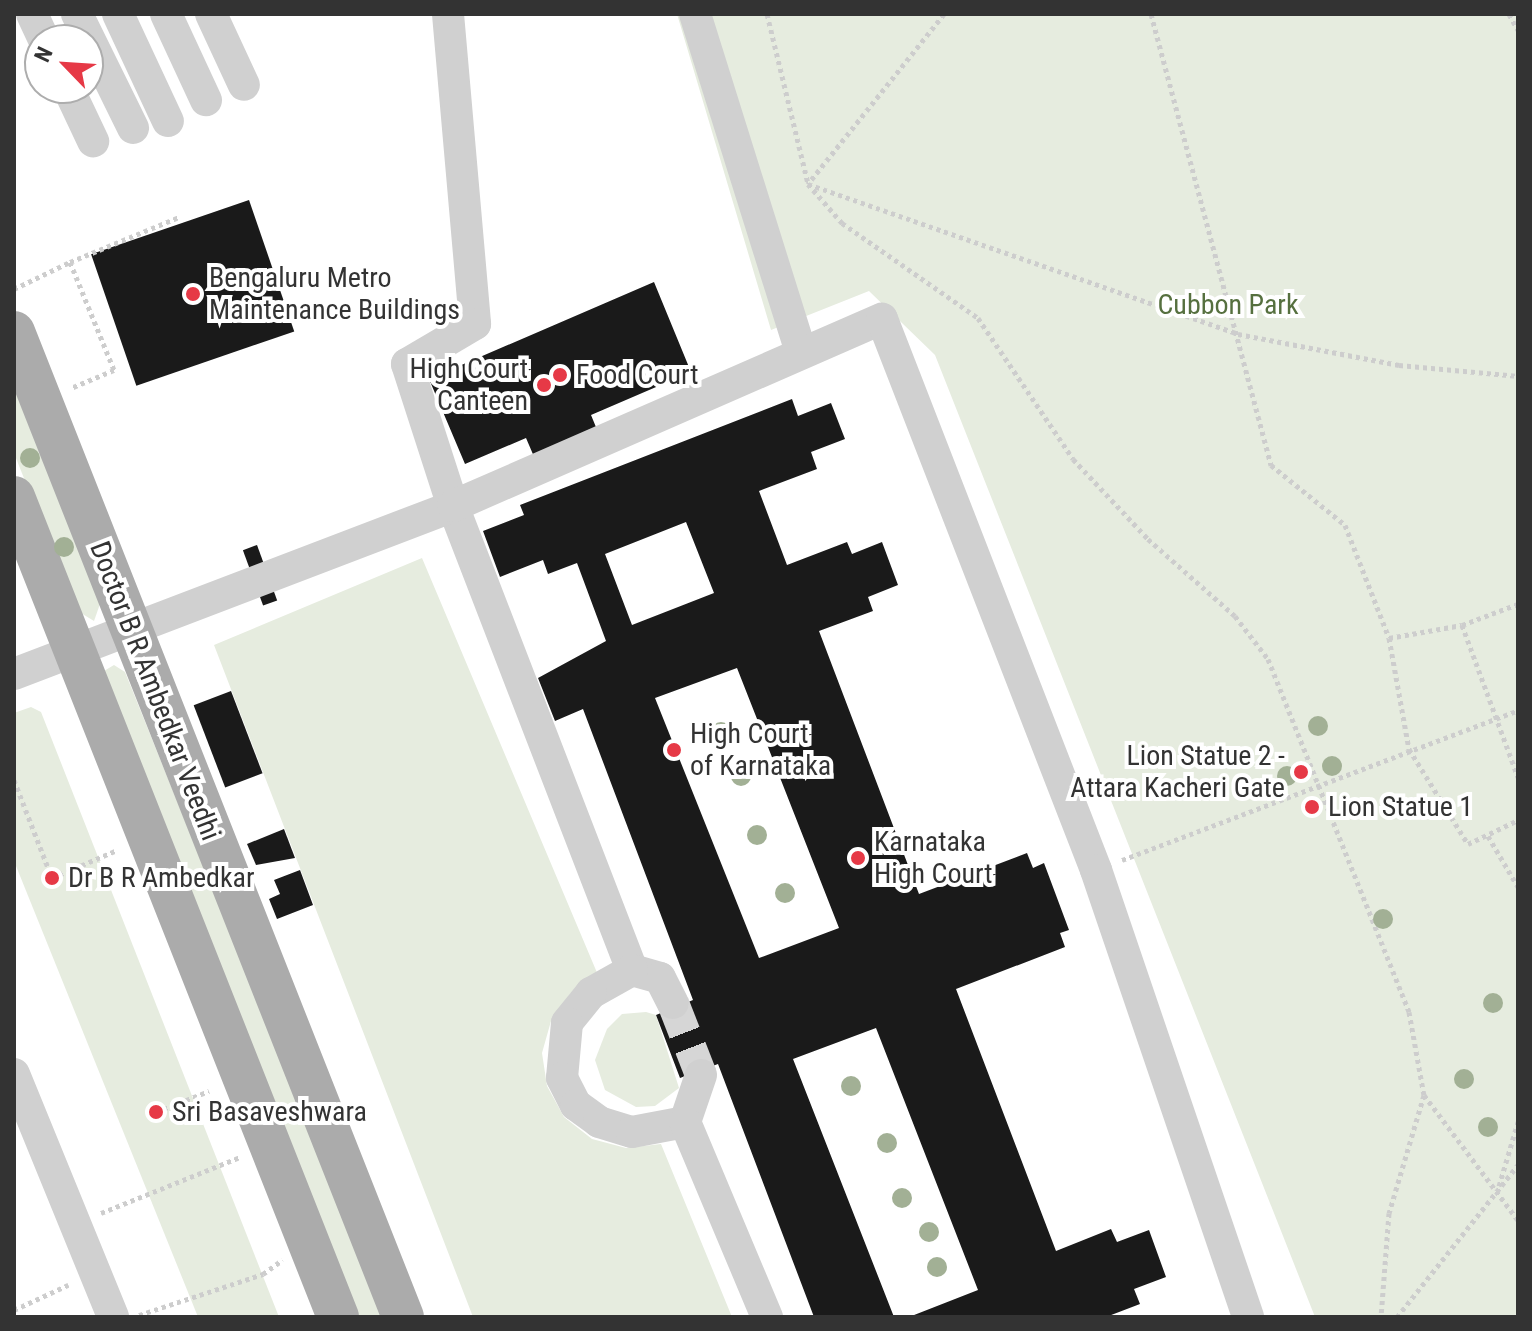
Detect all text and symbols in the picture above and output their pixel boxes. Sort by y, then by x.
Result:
north arrow [24,24,104,104]
text: N [29,43,58,66]
place label: Bengaluru Metro Maintenance Buildings [209,261,460,327]
marker: Bengaluru Metro Maintenance Buildings [184,285,202,303]
park label: Cubbon Park [1158,288,1298,322]
place label: High Court Canteen [409,352,528,418]
place label: Food Court [576,358,699,392]
marker: Food Court [551,366,569,384]
marker: High Court Canteen [535,376,553,394]
street label: Doctor B R Ambedkar Veedhi [82,537,228,845]
place label: High Court of Karnataka [690,717,831,783]
place label: Lion Statue 2 - Attara Kacheri Gate [1070,739,1285,805]
marker: High Court of Karnataka [665,741,683,759]
marker: Lion Statue 2 - Attara Kacheri Gate [1292,763,1310,781]
place label: Lion Statue 1 [1328,790,1473,824]
marker: Lion Statue 1 [1303,798,1321,816]
place label: Karnataka High Court [874,825,993,891]
marker: Karnataka High Court [849,849,867,867]
place label: Dr B R Ambedkar [68,861,255,895]
marker: Dr B R Ambedkar [43,869,61,887]
place label: Sri Basaveshwara [172,1095,367,1129]
marker: Sri Basaveshwara [147,1103,165,1121]

